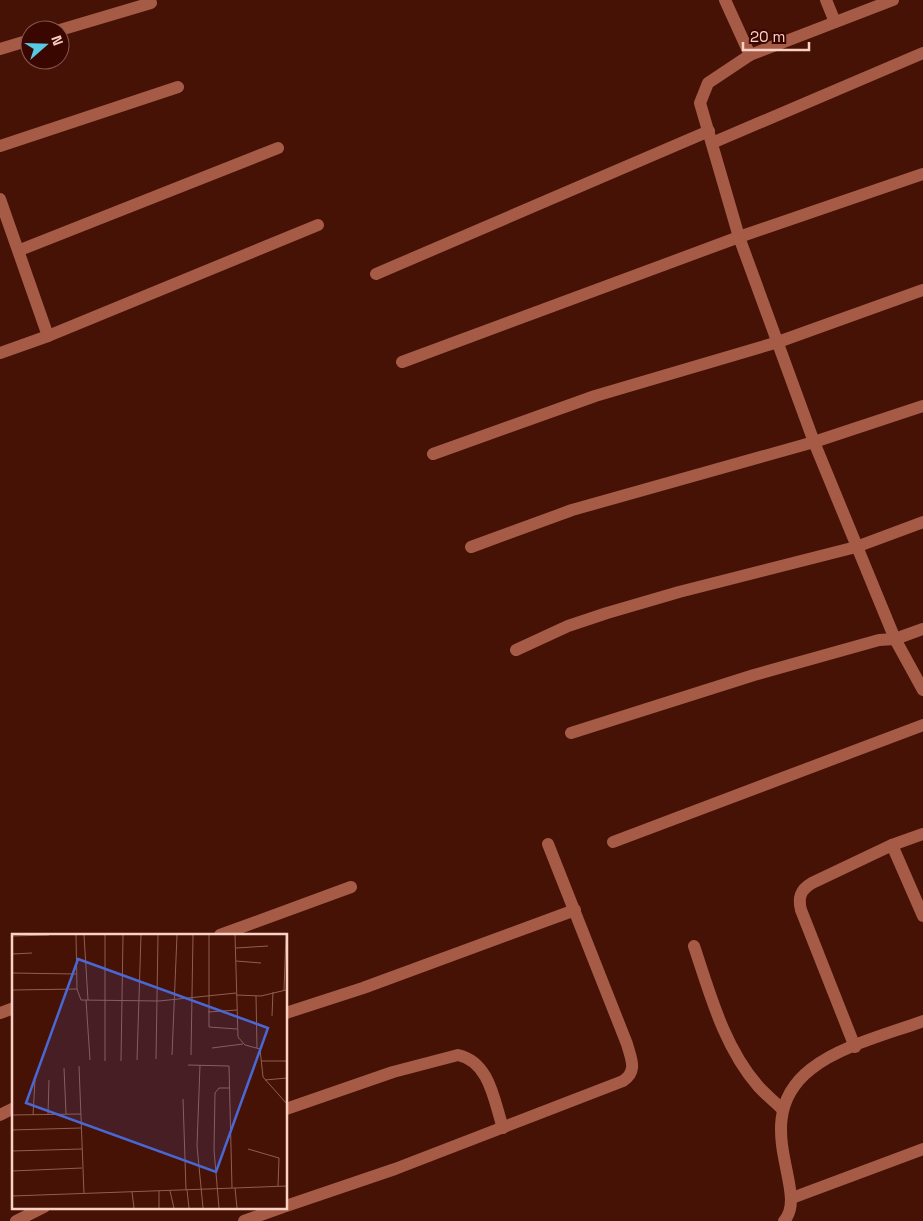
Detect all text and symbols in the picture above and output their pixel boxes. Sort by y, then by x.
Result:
north arrow [20,20,70,70]
scale bar [743,20,809,52]
text: 20 m [750,27,785,46]
text: N [47,33,67,48]
inset map [12,934,288,1208]

